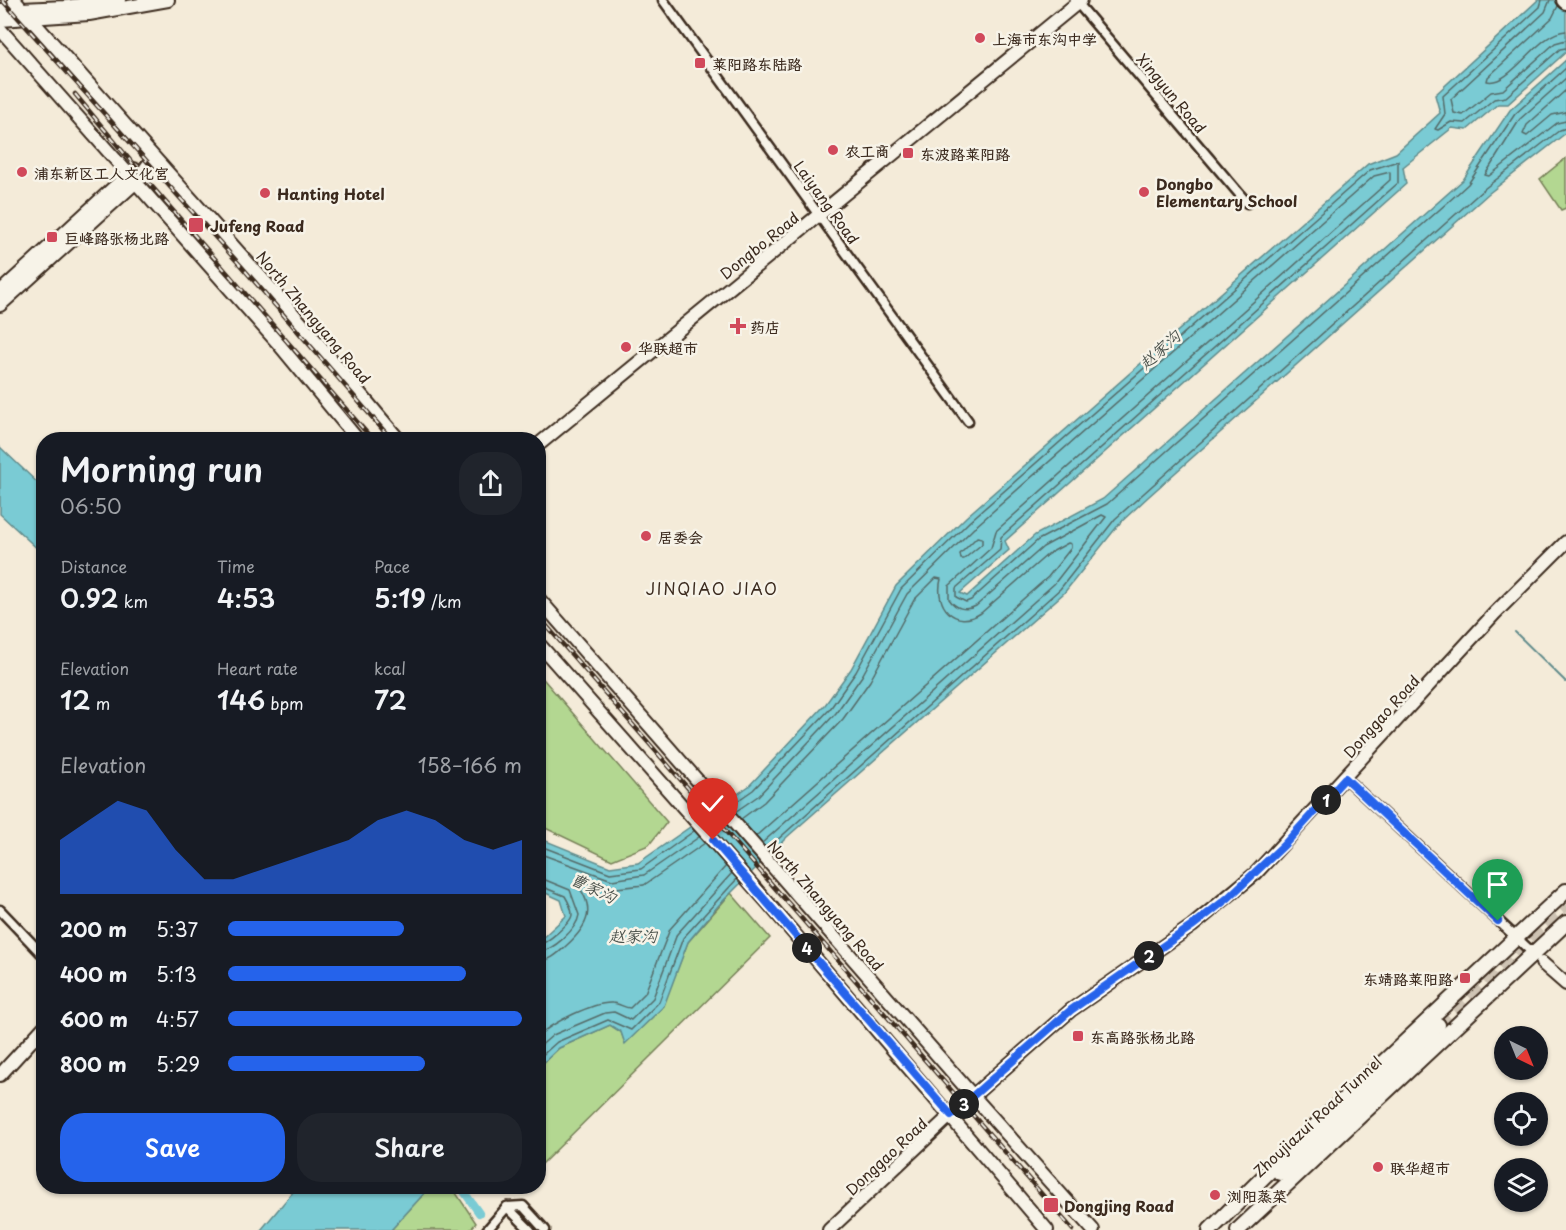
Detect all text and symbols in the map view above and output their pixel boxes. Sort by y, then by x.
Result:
place label: 上海市东沟中学 [992,27,1097,50]
marker: 上海市东沟中学 [973,31,987,45]
street label: Xingyun Road [1132,48,1212,138]
place label: 莱阳路东陆路 [712,52,802,75]
marker: 莱阳路东陆路 [693,56,707,70]
place label: 农工商 [845,139,890,162]
place label: 东波路莱阳路 [920,142,1010,165]
marker: 农工商 [826,143,840,157]
marker: 东波路莱阳路 [901,146,915,160]
street label: Laiyang Road [789,155,865,249]
place label: 浦东新区工人文化宫 [34,161,169,184]
marker: 浦东新区工人文化宫 [15,165,29,179]
place label: Dongbo Elementary School [1156,172,1297,212]
place label: Hanting Hotel [277,182,384,205]
marker: Dongbo Elementary School [1137,185,1151,199]
marker: Hanting Hotel [258,186,272,200]
street label: Dongbo Road [714,206,804,284]
place label: Jufeng Road [210,214,304,237]
marker: Jufeng Road [187,216,205,234]
place label: 巨峰路张杨北路 [64,226,169,249]
marker: 巨峰路张杨北路 [45,230,59,244]
street label: North Zhangyang Road [251,246,377,388]
place label: 药店 [750,315,780,338]
marker: 药店 [731,319,745,333]
water label: 赵家沟 [1133,323,1186,374]
place label: 华联超市 [638,336,698,359]
marker: 华联超市 [619,340,633,354]
text: Morning run [60,443,263,493]
button: share [459,452,522,515]
text: 06:50 [60,491,122,521]
place label: 居委会 [658,525,703,548]
marker: 居委会 [639,529,653,543]
text: Distance [60,554,127,578]
text: Time [217,554,255,578]
text: Pace [374,554,410,578]
district label: JINQIAO JIAO [646,576,778,600]
text: 0.92 [60,578,119,617]
text: 4:53 [217,578,275,617]
text: 5:19 [374,578,426,617]
text: km [119,589,148,613]
text: /km [426,589,462,613]
text: Elevation [60,656,129,680]
text: Heart rate [217,656,298,680]
text: kcal [374,656,406,680]
street label: Donggao Road [1337,669,1425,763]
text: 12 [60,680,90,719]
text: 146 [217,680,265,719]
text: 72 [374,680,407,719]
text: m [90,691,110,715]
text: bpm [265,691,304,715]
text: Elevation [60,750,146,780]
text: 158–166 m [418,750,522,780]
pin [687,778,738,840]
pin: 1 [1311,785,1341,815]
icon: check [696,787,729,820]
text: 1 [1322,788,1330,812]
street label: North Zhangyang Road [762,834,890,976]
pin [1472,859,1523,921]
water label: 曹家沟 [567,866,623,909]
icon: arrive [1481,868,1514,901]
text: 200 m [60,914,127,944]
text: 5:37 [156,914,198,944]
water label: 赵家沟 [609,923,659,947]
pin: 4 [792,933,822,963]
text: 4 [802,936,812,960]
pin: 2 [1134,941,1164,971]
text: 2 [1143,944,1155,968]
text: 400 m [60,959,128,989]
text: 5:13 [156,959,197,989]
place label: 东靖路莱阳路 [1363,967,1453,990]
marker: 东靖路莱阳路 [1458,971,1472,985]
text: 600 m [60,1004,128,1034]
text: 4:57 [156,1004,199,1034]
place label: 东高路张杨北路 [1090,1025,1195,1048]
north arrow [1494,1026,1548,1080]
map controls [1494,1026,1548,1212]
marker: 东高路张杨北路 [1071,1029,1085,1043]
text: 800 m [60,1049,127,1079]
text: 5:29 [156,1049,200,1079]
street label: Zhoujiazui Road Tunnel [1248,1050,1386,1182]
pin: 3 [949,1089,979,1119]
text: 3 [959,1092,969,1116]
button: locate [1494,1092,1548,1146]
street label: Donggao Road [840,1112,932,1200]
button: Save [60,1113,285,1182]
button: Share [297,1113,522,1182]
place label: 联华超市 [1390,1156,1450,1179]
button: layers [1494,1158,1548,1212]
marker: 联华超市 [1371,1160,1385,1174]
place label: 浏阳蒸菜 [1227,1184,1287,1207]
marker: 浏阳蒸菜 [1208,1188,1222,1202]
place label: Dongjing Road [1064,1194,1174,1217]
marker: Dongjing Road [1042,1196,1060,1214]

